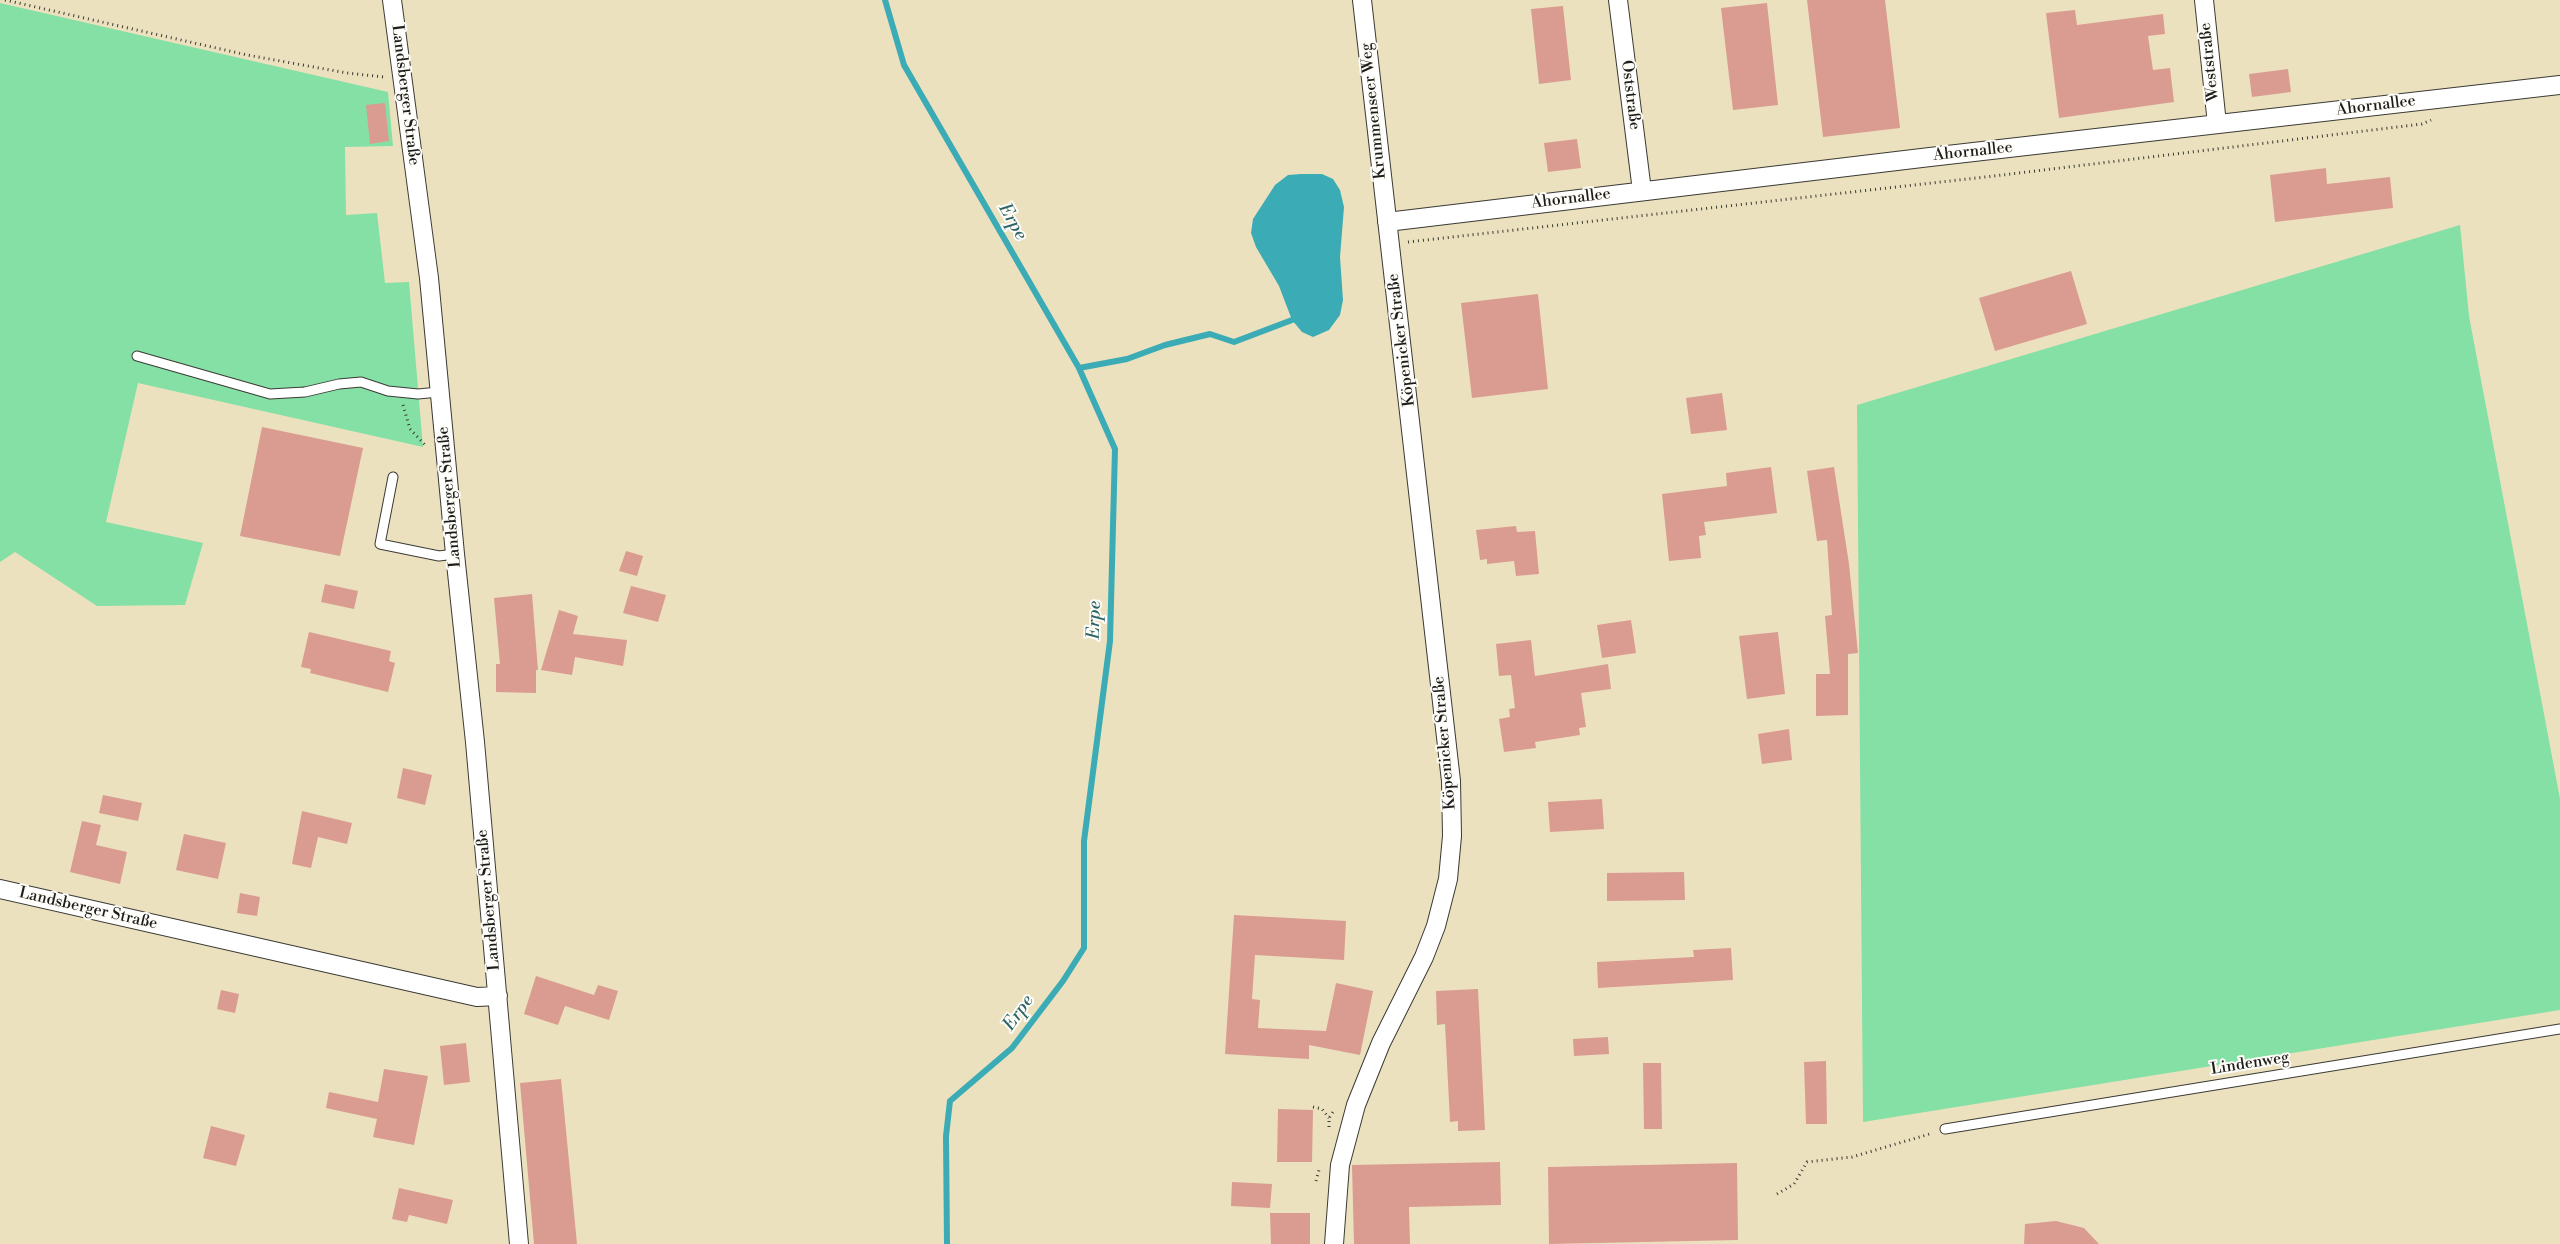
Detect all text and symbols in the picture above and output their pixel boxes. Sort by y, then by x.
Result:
street label: Weststraße [2196,22,2224,102]
street label: Landsberger Straße [387,24,423,166]
street label: Krummenseer Weg [1357,42,1391,180]
street label: Oststraße [1616,59,1644,131]
street label: Ahornallee [2335,92,2417,120]
street label: Ahornallee [1932,138,2014,166]
street label: Ahornallee [1530,185,1612,213]
water label: Erpe [993,200,1031,244]
street label: Köpenicker Straße [1384,272,1420,408]
street label: Landsberger Straße [434,426,466,568]
water label: Erpe [1084,600,1106,640]
street label: Köpenicker Straße [1430,675,1460,811]
street label: Landsberger Straße [473,829,505,971]
street label: Landsberger Straße [17,884,159,934]
water label: Erpe [999,991,1039,1035]
street label: Lindenweg [2209,1048,2291,1080]

